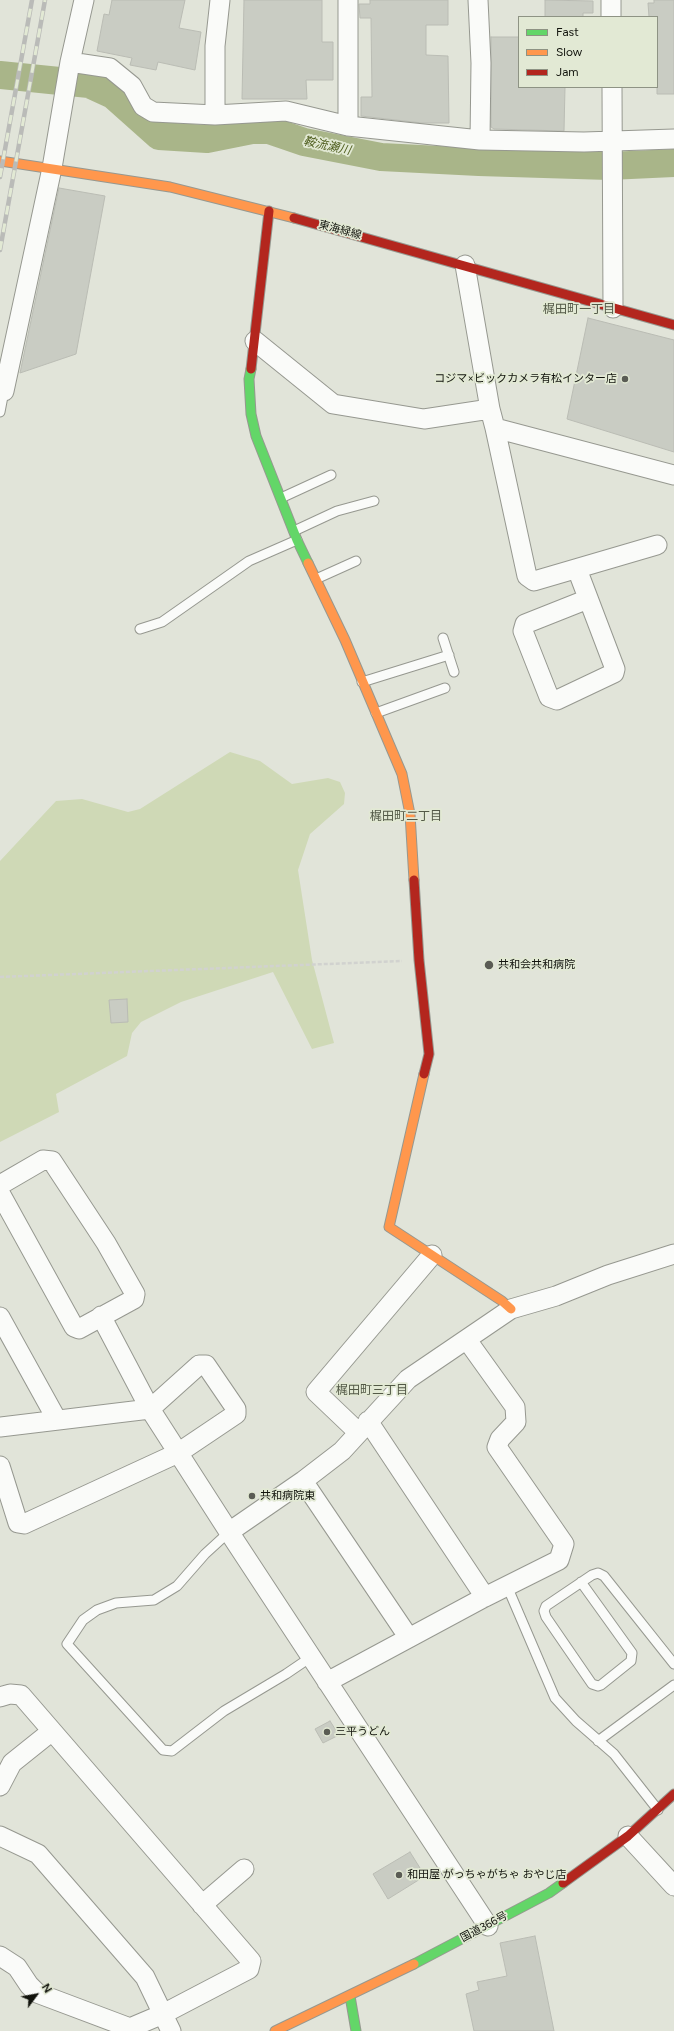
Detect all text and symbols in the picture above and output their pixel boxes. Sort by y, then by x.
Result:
legend [518,16,658,88]
text: Fast [556,25,579,39]
text: Slow [556,45,582,59]
text: Jam [556,65,579,79]
water label: 鞍流瀬川 [302,134,352,158]
street label: 東海緑線 [317,218,363,242]
district label: 梶田町一丁目 [543,302,615,316]
place label: コジマ×ビックカメラ有松インター店 [434,372,617,386]
marker: コジマ×ビックカメラ有松インター店 [620,374,630,384]
district label: 梶田町二丁目 [370,809,442,823]
place label: 共和会共和病院 [498,958,575,972]
marker: 共和会共和病院 [483,959,495,971]
district label: 梶田町三丁目 [336,1383,408,1397]
place label: 共和病院東 [260,1489,315,1503]
marker: 共和病院東 [247,1491,257,1501]
place label: 三平うどん [335,1725,390,1739]
marker: 三平うどん [322,1727,332,1737]
place label: 和田屋 がっちゃがちゃ おやじ店 [407,1868,566,1882]
marker: 和田屋 がっちゃがちゃ おやじ店 [394,1870,404,1880]
street label: 国道366号 [458,1909,510,1945]
north arrow [16,1975,56,2015]
text: N [39,1981,54,1995]

